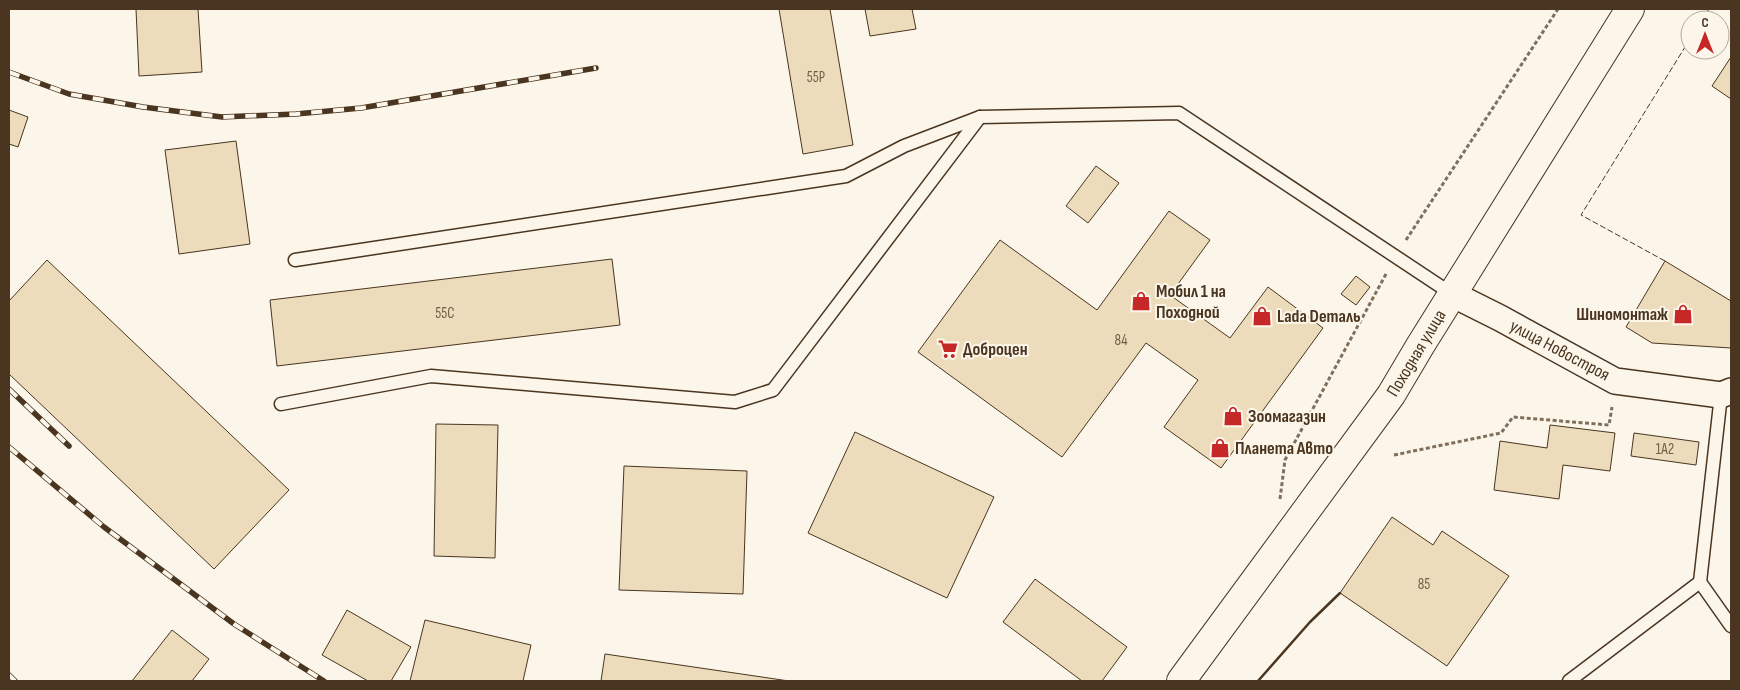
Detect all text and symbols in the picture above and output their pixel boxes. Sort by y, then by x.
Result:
north arrow [1680,10,1730,60]
text: С [1701,14,1709,31]
house number: 55P [807,68,825,87]
place label: Мобил 1 на Походной [1156,281,1226,323]
shop icon: Мобил 1 на Походной [1130,290,1152,312]
shop icon: Шиномонтаж [1672,303,1694,325]
house number: 55С [435,304,455,323]
place label: Шиномонтаж [1576,304,1668,325]
shop icon: Lada Dеталь [1251,305,1273,327]
place label: Lada Dеталь [1277,306,1360,327]
street label: Походная улица [1382,306,1451,400]
street label: улица Новостроя [1506,315,1613,386]
house number: 84 [1114,331,1128,350]
supermarket icon: Доброцен [937,338,959,360]
place label: Доброцен [963,339,1028,360]
shop icon: Зоомагазин [1222,405,1244,427]
place label: Зоомагазин [1248,406,1326,427]
shop icon: Планета Авто [1209,437,1231,459]
place label: Планета Авто [1235,438,1333,459]
house number: 1А2 [1656,440,1674,459]
house number: 85 [1418,575,1430,594]

